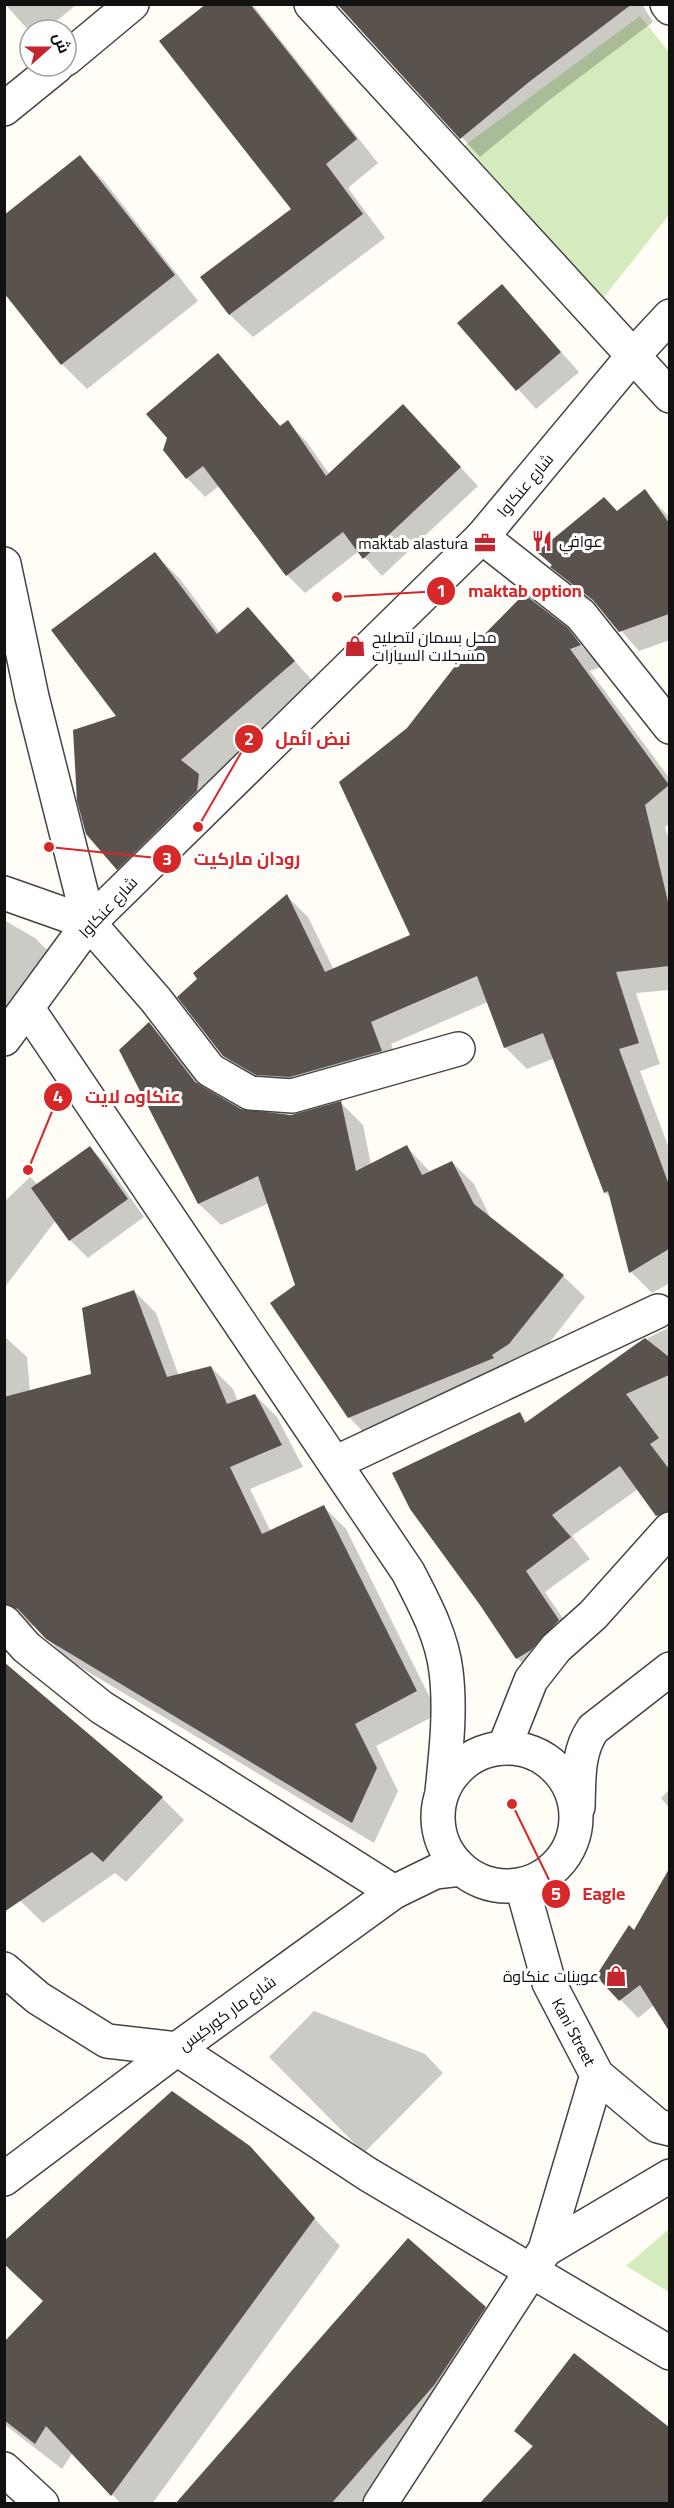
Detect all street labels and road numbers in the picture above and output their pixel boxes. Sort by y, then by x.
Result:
street label: شارع عنكاوا [489,446,561,524]
street label: شارع عنكاوا [71,869,145,945]
street label: شارع مار كوركيس [172,1967,282,2059]
street label: Kani Street [543,1992,605,2072]

